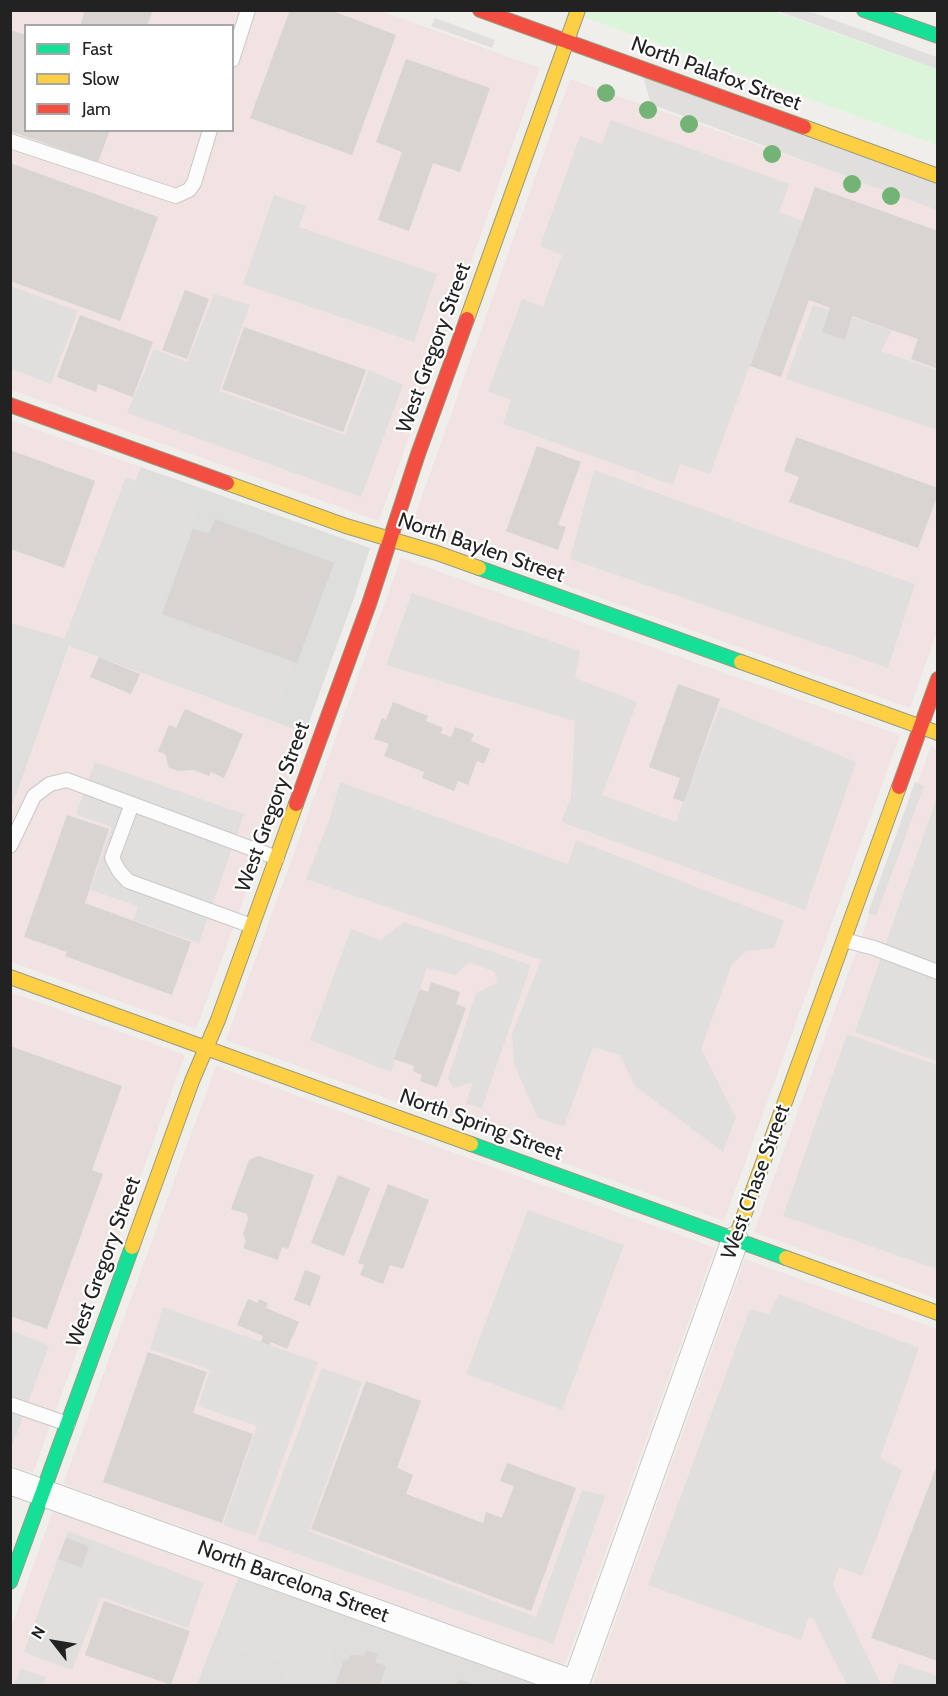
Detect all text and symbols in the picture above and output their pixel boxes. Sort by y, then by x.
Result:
legend [24,24,234,132]
street label: North Palafox Street [628,32,804,116]
text: Fast [82,38,113,60]
text: Slow [82,68,119,90]
text: Jam [82,98,111,120]
street label: West Gregory Street [391,259,477,437]
street label: North Baylen Street [394,508,568,588]
street label: West Gregory Street [230,718,316,896]
street label: North Spring Street [396,1084,566,1166]
street label: West Chase Street [716,1101,796,1263]
street label: West Gregory Street [61,1173,147,1351]
street label: North Barcelona Street [194,1536,392,1628]
north arrow [24,1612,84,1672]
text: N [27,1623,49,1642]

